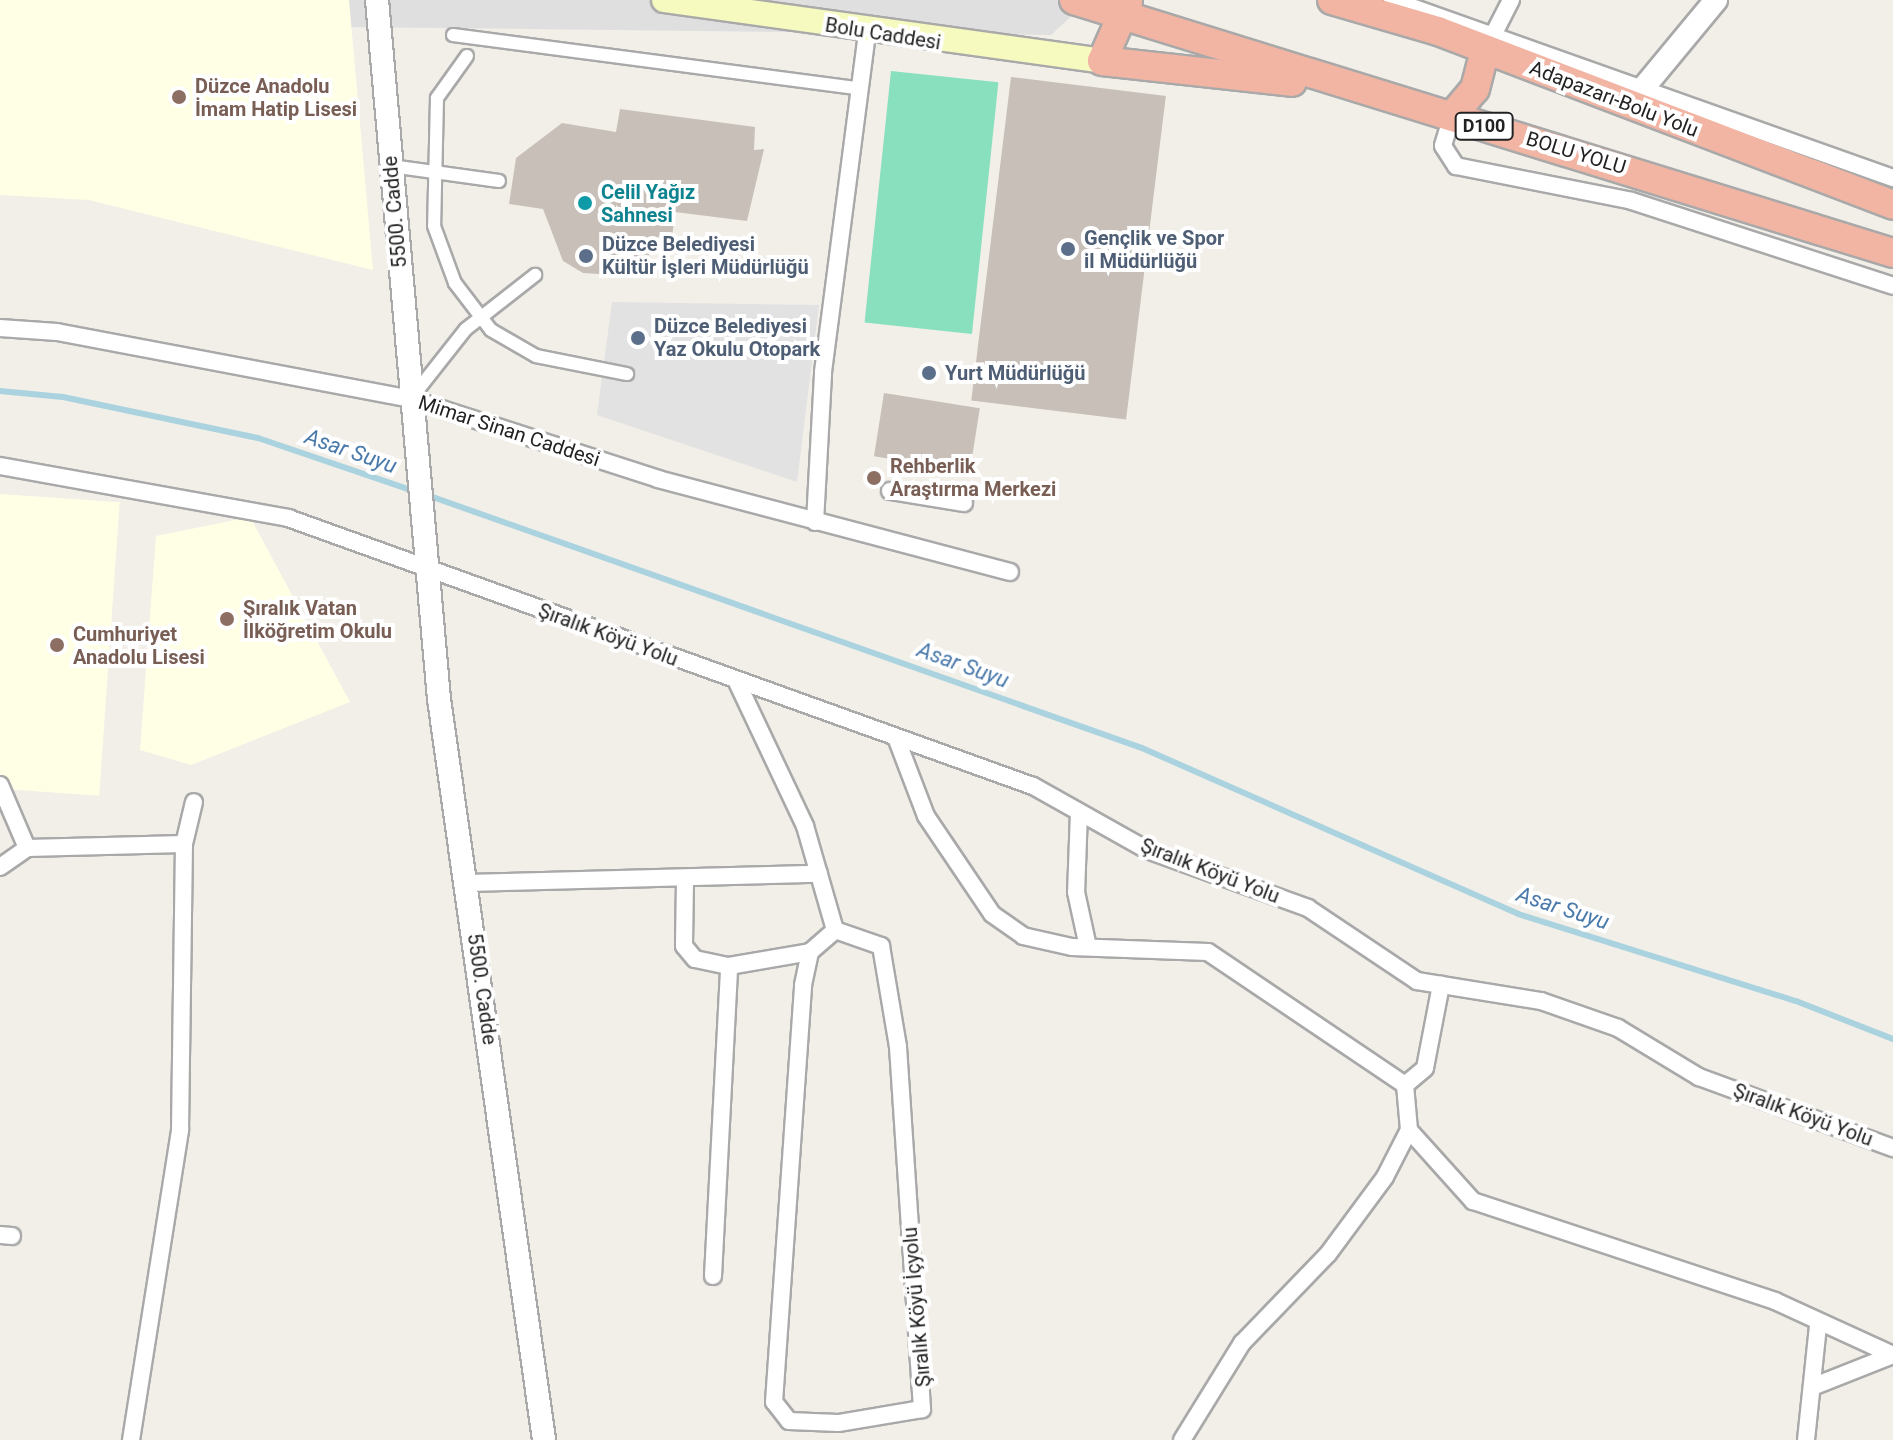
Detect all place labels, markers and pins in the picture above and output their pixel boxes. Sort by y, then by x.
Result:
place label: Düzce Anadolu İmam Hatip Lisesi [195,74,357,121]
marker: Düzce Anadolu İmam Hatip Lisesi [170,88,188,106]
place label: Celil Yağız Sahnesi [601,180,695,227]
marker: Celil Yağız Sahnesi [576,194,594,212]
place label: Gençlik ve Spor il Müdürlüğü [1084,226,1224,273]
place label: Düzce Belediyesi Kültür İşleri Müdürlüğü [602,232,809,279]
marker: Gençlik ve Spor il Müdürlüğü [1059,240,1077,258]
marker: Düzce Belediyesi Kültür İşleri Müdürlüğü [577,247,595,265]
place label: Düzce Belediyesi Yaz Okulu Otopark [654,314,820,361]
marker: Düzce Belediyesi Yaz Okulu Otopark [629,329,647,347]
place label: Yurt Müdürlüğü [945,361,1085,385]
marker: Yurt Müdürlüğü [920,364,938,382]
place label: Rehberlik Araştırma Merkezi [890,454,1056,501]
marker: Rehberlik Araştırma Merkezi [865,469,883,487]
place label: Şıralık Vatan İlköğretim Okulu [243,596,392,643]
marker: Şıralık Vatan İlköğretim Okulu [218,610,236,628]
place label: Cumhuriyet Anadolu Lisesi [73,622,205,669]
marker: Cumhuriyet Anadolu Lisesi [48,636,66,654]

